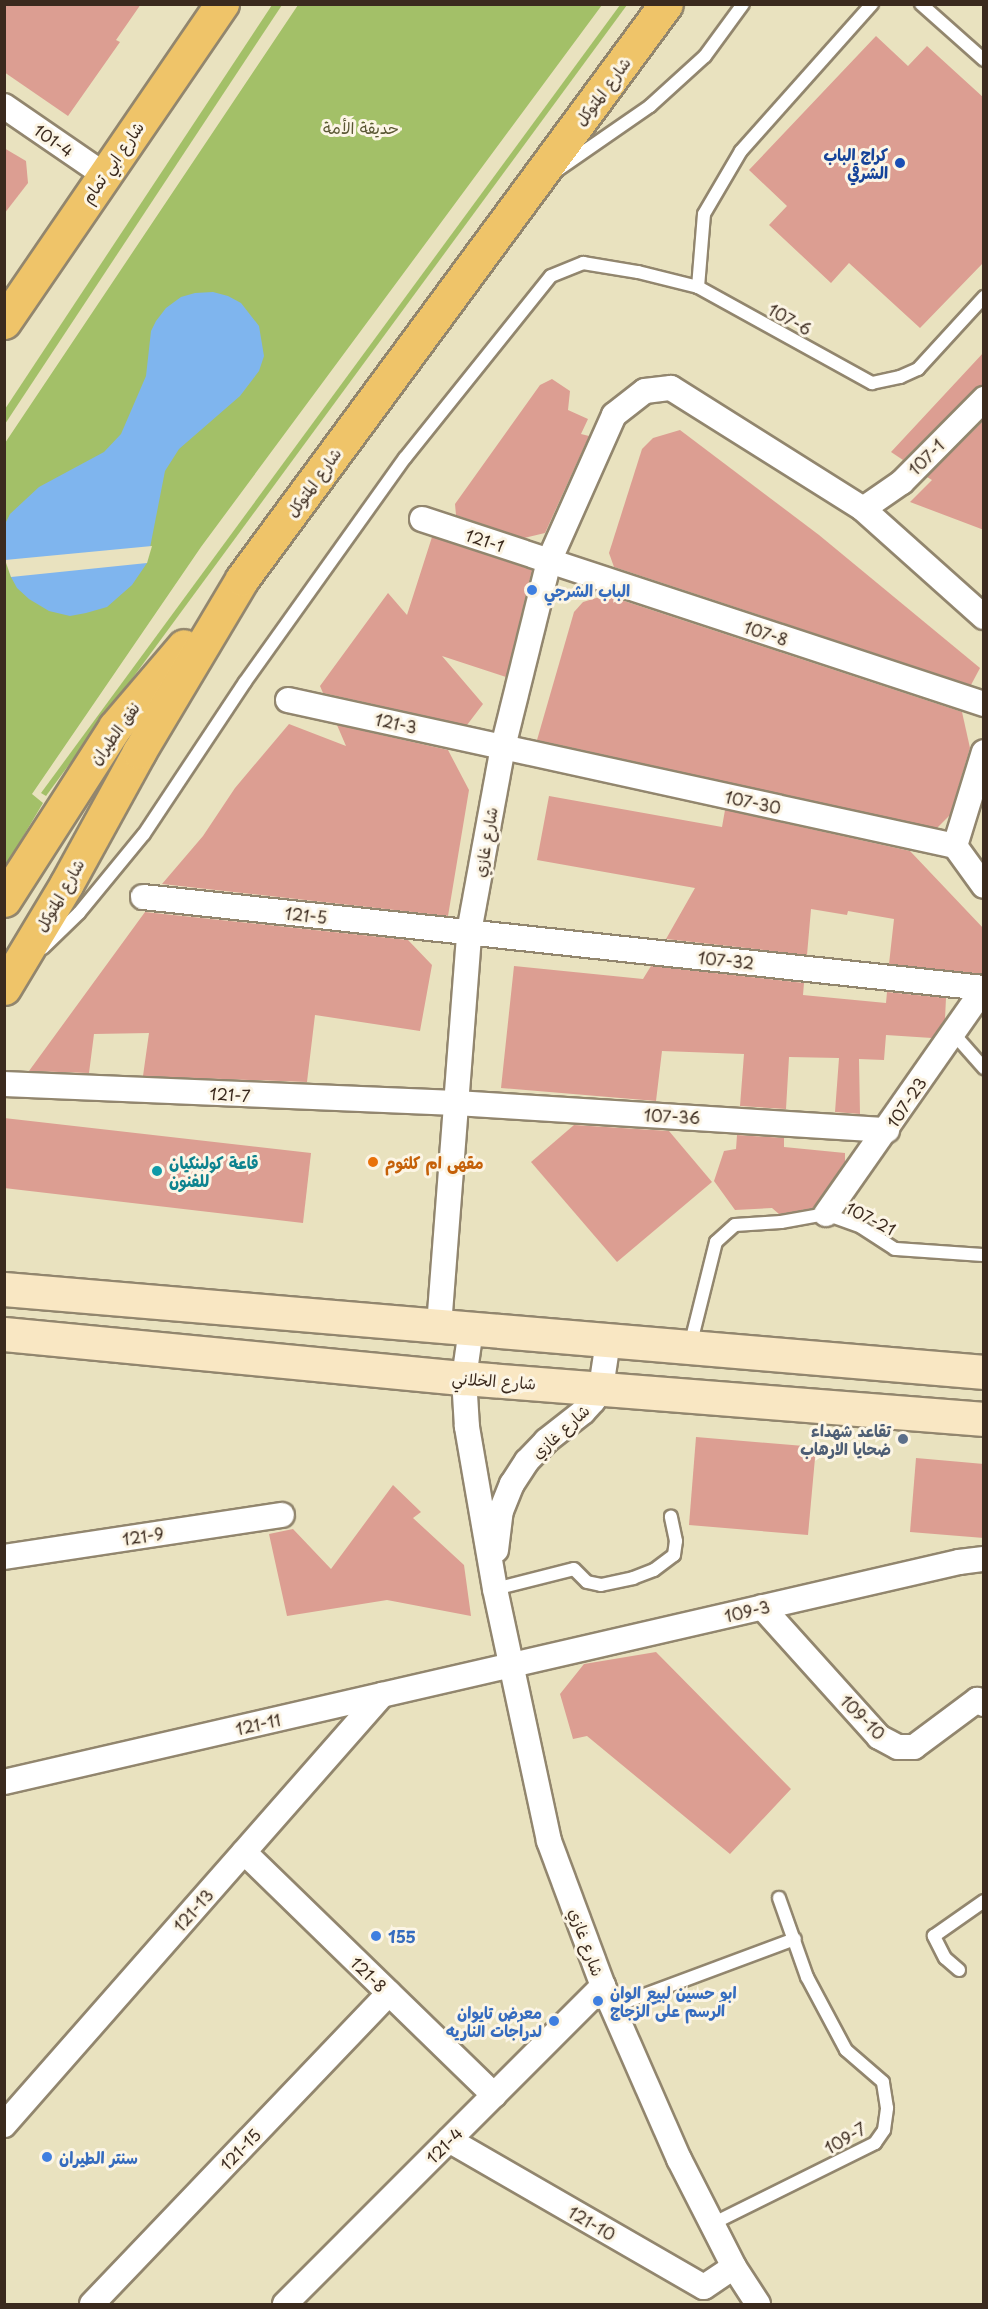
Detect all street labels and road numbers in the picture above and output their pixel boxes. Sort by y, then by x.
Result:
street label: شارع المتوكل [570,53,634,129]
street label: شارع ابي تمام [77,117,147,207]
street label: 101-4 [31,120,77,160]
street label: 107-6 [765,299,815,339]
street label: 107-1 [904,435,948,479]
street label: شارع المتوكل [282,444,344,520]
street label: 121-1 [463,525,507,555]
street label: 107-8 [742,617,790,649]
street label: نفق الطيران [85,698,143,768]
street label: 121-3 [373,709,419,737]
street label: 107-30 [723,787,783,817]
street label: شارع غازي [469,805,501,879]
street label: شارع المتوكل [31,855,87,935]
street label: 121-5 [284,903,328,927]
street label: 107-32 [697,948,755,972]
street label: 107-23 [882,1073,930,1131]
street label: 121-7 [209,1083,251,1105]
street label: 107-36 [643,1105,701,1127]
street label: 107-21 [843,1197,899,1239]
street label: شارع الخلاني [451,1367,537,1393]
street label: شارع غازي [527,1400,593,1462]
street label: 121-9 [121,1523,165,1549]
street label: 109-3 [722,1596,772,1626]
street label: 109-10 [837,1691,889,1743]
street label: 121-11 [234,1710,282,1738]
street label: 121-13 [169,1885,217,1935]
street label: شارع غازي [566,1905,608,1979]
street label: 121-8 [347,1952,391,1996]
street label: 109-7 [821,2119,869,2157]
street label: 121-4 [422,2123,466,2167]
street label: 121-15 [216,2124,264,2174]
street label: 121-10 [565,2202,619,2244]

